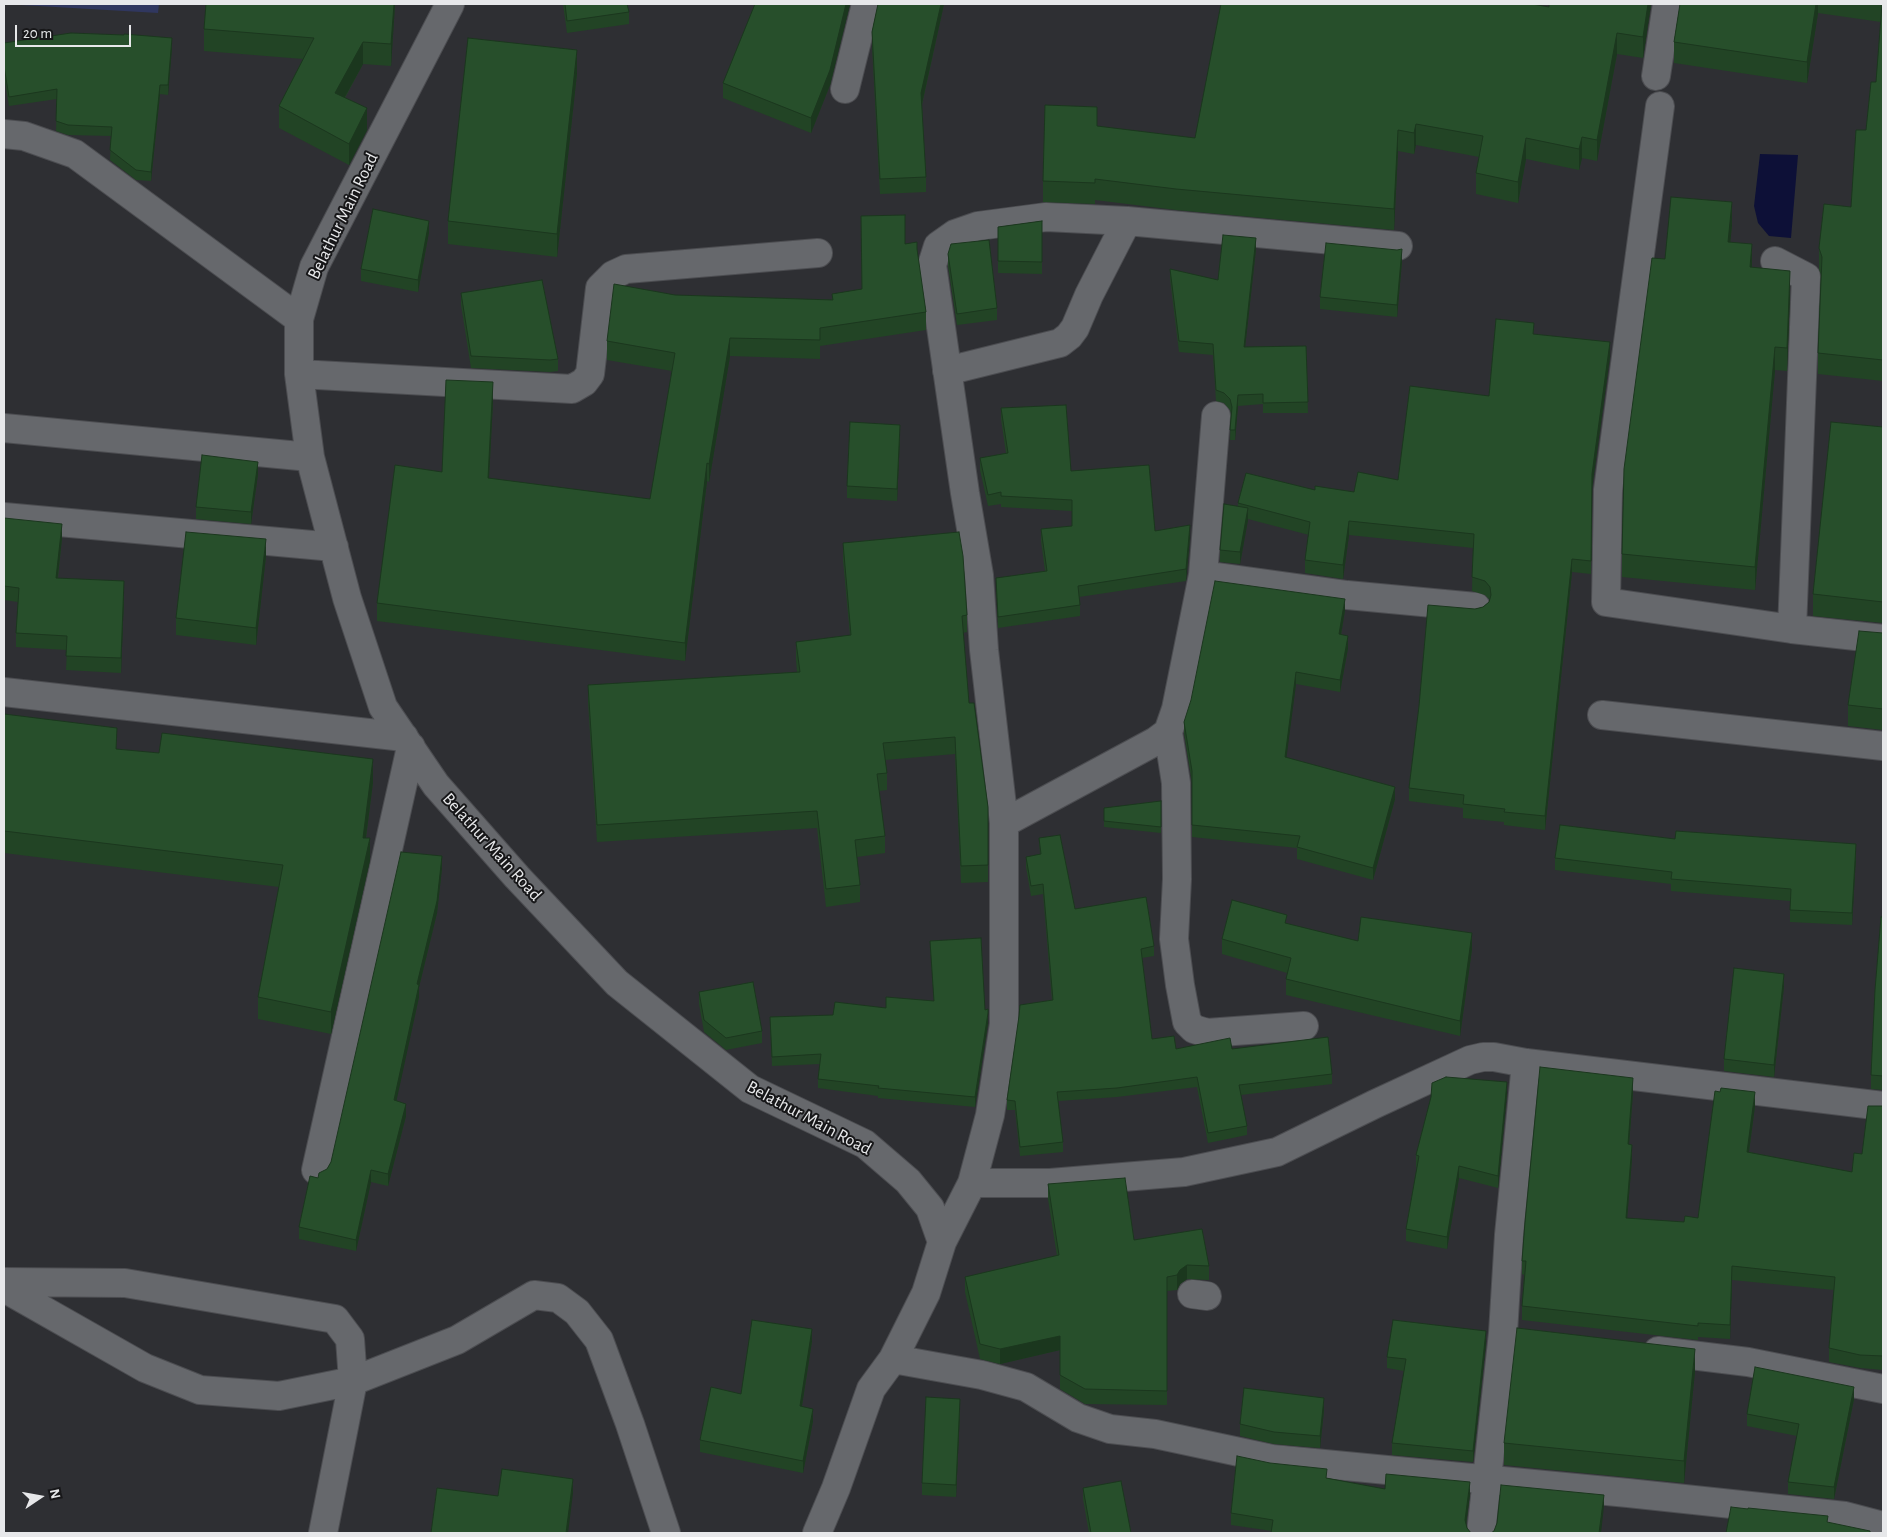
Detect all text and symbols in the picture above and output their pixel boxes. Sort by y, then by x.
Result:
scale bar [18,15,134,47]
text: 20 m [23,26,52,41]
street label: Belathur Main Road [303,149,383,283]
street label: Belathur Main Road [438,788,546,906]
street label: Belathur Main Road [743,1076,875,1160]
north arrow [15,1472,65,1522]
text: N [47,1488,63,1500]

